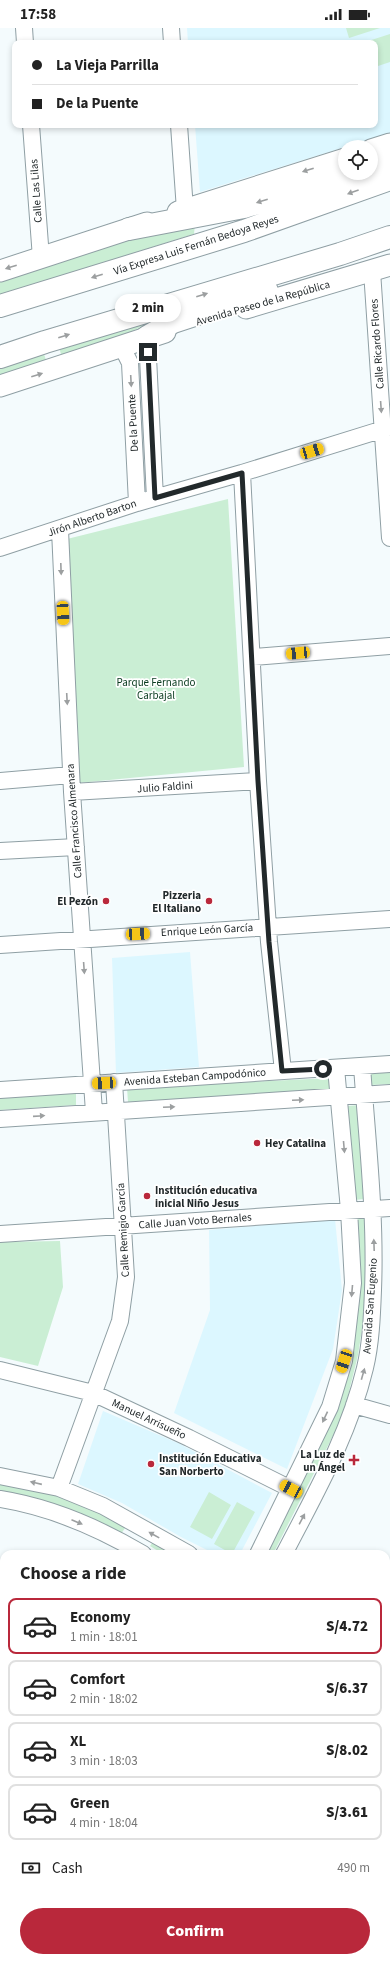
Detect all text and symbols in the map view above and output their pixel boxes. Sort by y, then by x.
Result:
text: 17:58 [20,4,56,25]
text: La Vieja Parrilla [56,55,159,76]
text: De la Puente [56,93,139,114]
map controls [338,140,378,180]
button: locate [338,140,378,180]
street label: Calle Las Lilas [26,158,46,223]
one-way arrow [302,168,314,174]
one-way arrow [347,189,359,195]
one-way arrow [256,198,268,204]
street label: Vía Expresa Luis Fernán Bedoya Reyes [112,211,281,279]
one-way arrow [5,264,17,270]
one-way arrow [90,273,102,279]
street label: Avenida Paseo de la República [194,277,332,329]
one-way arrow [196,292,208,298]
callout: 2 min [115,294,181,322]
street label: Calle Ricardo Flores [366,298,388,390]
text: 2 min [132,299,164,317]
one-way arrow [58,333,70,339]
route end [139,343,157,361]
one-way arrow [32,371,44,377]
one-way arrow [128,375,134,388]
street label: De la Puente [124,393,142,452]
one-way arrow [378,401,384,414]
car [299,442,325,460]
street label: Jirón Alberto Barton [46,496,138,540]
one-way arrow [58,563,64,576]
car [56,601,70,625]
car [286,646,310,660]
park label: Parque Fernando Carbajal [117,675,196,703]
one-way arrow [64,693,71,705]
street label: Calle Francisco Almenara [63,763,85,879]
street label: Julio Faldini [137,778,193,796]
place label: Pizzeria El Italiano [152,888,201,916]
place label: El Pezón [57,894,98,909]
marker: El Pezón [101,896,111,906]
marker: Pizzeria El Italiano [204,896,214,906]
street label: Enrique León García [161,920,253,940]
car [126,927,150,941]
one-way arrow [81,962,88,974]
route start [314,1060,332,1078]
street label: Avenida Esteban Campodónico [123,1065,267,1089]
car [92,1076,116,1090]
one-way arrow [292,1096,304,1103]
one-way arrow [163,1104,175,1111]
one-way arrow [33,1112,45,1119]
place label: Hey Catalina [265,1136,326,1151]
marker: Hey Catalina [252,1138,262,1148]
one-way arrow [341,1141,347,1153]
street label: Calle Remigio García [113,1183,133,1277]
place label: Institución educativa inicial Niño Jesus [155,1183,257,1211]
marker: Institución educativa inicial Niño Jesus [142,1191,152,1201]
street label: Calle Juan Voto Bernales [138,1210,252,1232]
one-way arrow [370,1239,377,1251]
street label: Avenida San Eugenio [359,1258,381,1354]
one-way arrow [348,1285,355,1297]
car [335,1348,353,1374]
one-way arrow [360,1368,366,1380]
street label: Manuel Arrisueño [109,1395,189,1443]
one-way arrow [322,1411,328,1423]
place label: La Luz de un Ángel [300,1447,346,1475]
place label: Institución Educativa San Norberto [159,1451,262,1479]
marker: La Luz de un Ángel [348,1454,360,1466]
marker: Institución Educativa San Norberto [146,1459,156,1469]
car [278,1478,304,1500]
one-way arrow [30,1479,42,1485]
one-way arrow [299,1514,305,1525]
one-way arrow [72,1519,84,1525]
one-way arrow [148,1532,160,1539]
text: Choose a ride [20,1561,126,1586]
text: Economy [70,1607,131,1628]
icon: car [22,1608,58,1644]
text: S/4.72 [326,1616,368,1637]
text: 1 min · 18:01 [70,1628,138,1646]
text: Comfort [70,1669,125,1690]
icon: car [22,1670,58,1706]
text: S/6.37 [326,1678,368,1699]
text: 2 min · 18:02 [70,1690,138,1708]
text: XL [70,1731,86,1752]
icon: car [22,1732,58,1768]
text: S/8.02 [326,1740,368,1761]
text: 3 min · 18:03 [70,1752,138,1770]
text: Green [70,1793,110,1814]
icon: car [22,1794,58,1830]
text: S/3.61 [326,1802,368,1823]
text: 4 min · 18:04 [70,1814,138,1832]
icon: cash [20,1857,42,1879]
text: Cash [52,1858,83,1879]
text: 490 m [337,1859,370,1877]
button: Confirm [20,1908,370,1954]

